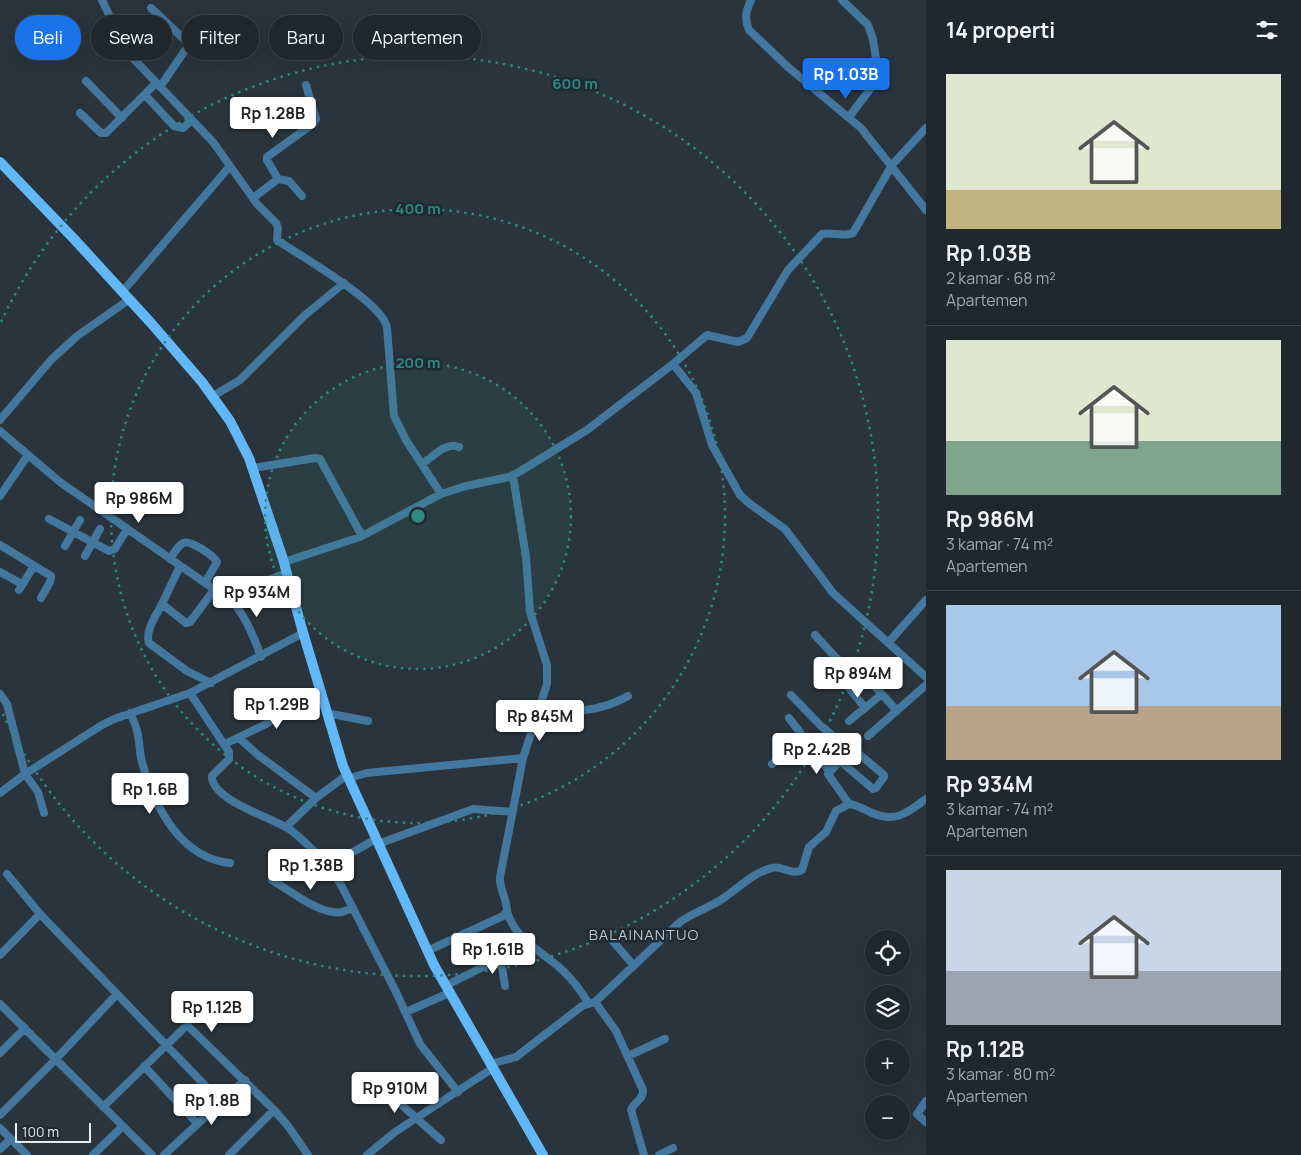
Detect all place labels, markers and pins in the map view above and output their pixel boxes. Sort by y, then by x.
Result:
pin: Rp 1.03B [794,58,898,100]
pin: Rp 1.28B [221,96,325,139]
pin: Rp 986M [93,482,185,524]
centre of rings [409,507,427,525]
pin: Rp 934M [211,576,303,618]
pin: Rp 894M [812,656,904,699]
pin: Rp 1.29B [225,688,329,730]
pin: Rp 845M [494,700,586,742]
pin: Rp 2.42B [765,732,869,775]
pin: Rp 1.6B [104,772,196,815]
pin: Rp 1.38B [259,848,363,891]
pin: Rp 1.61B [441,932,545,975]
pin: Rp 1.12B [160,990,264,1033]
pin: Rp 910M [349,1072,441,1114]
pin: Rp 1.8B [166,1084,258,1126]

